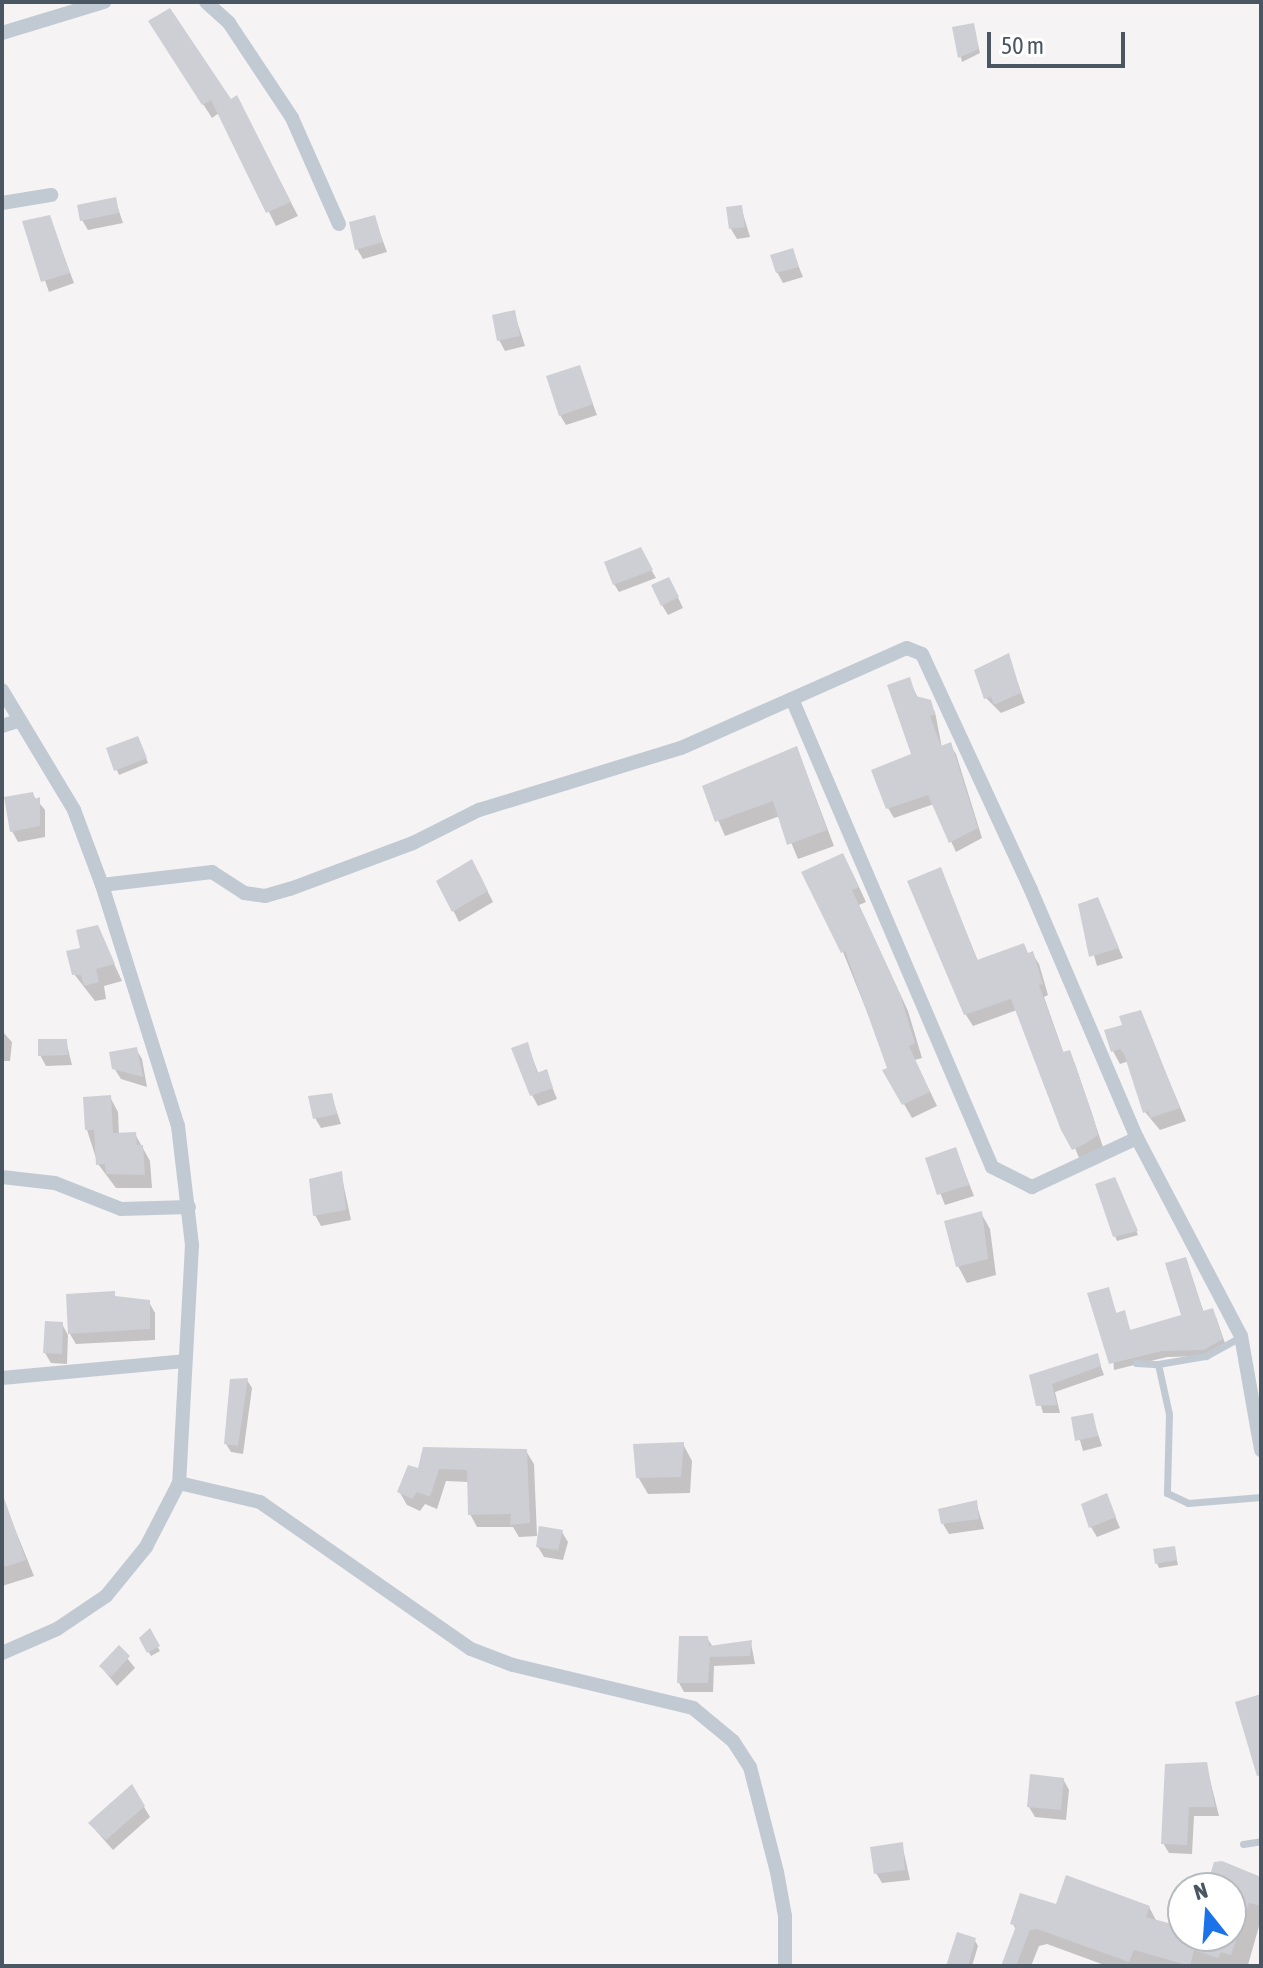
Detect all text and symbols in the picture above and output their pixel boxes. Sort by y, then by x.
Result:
scale bar [991,16,1129,66]
text: 50 m [1001,32,1044,59]
north arrow [1167,1872,1247,1952]
text: N [1191,1877,1211,1905]

